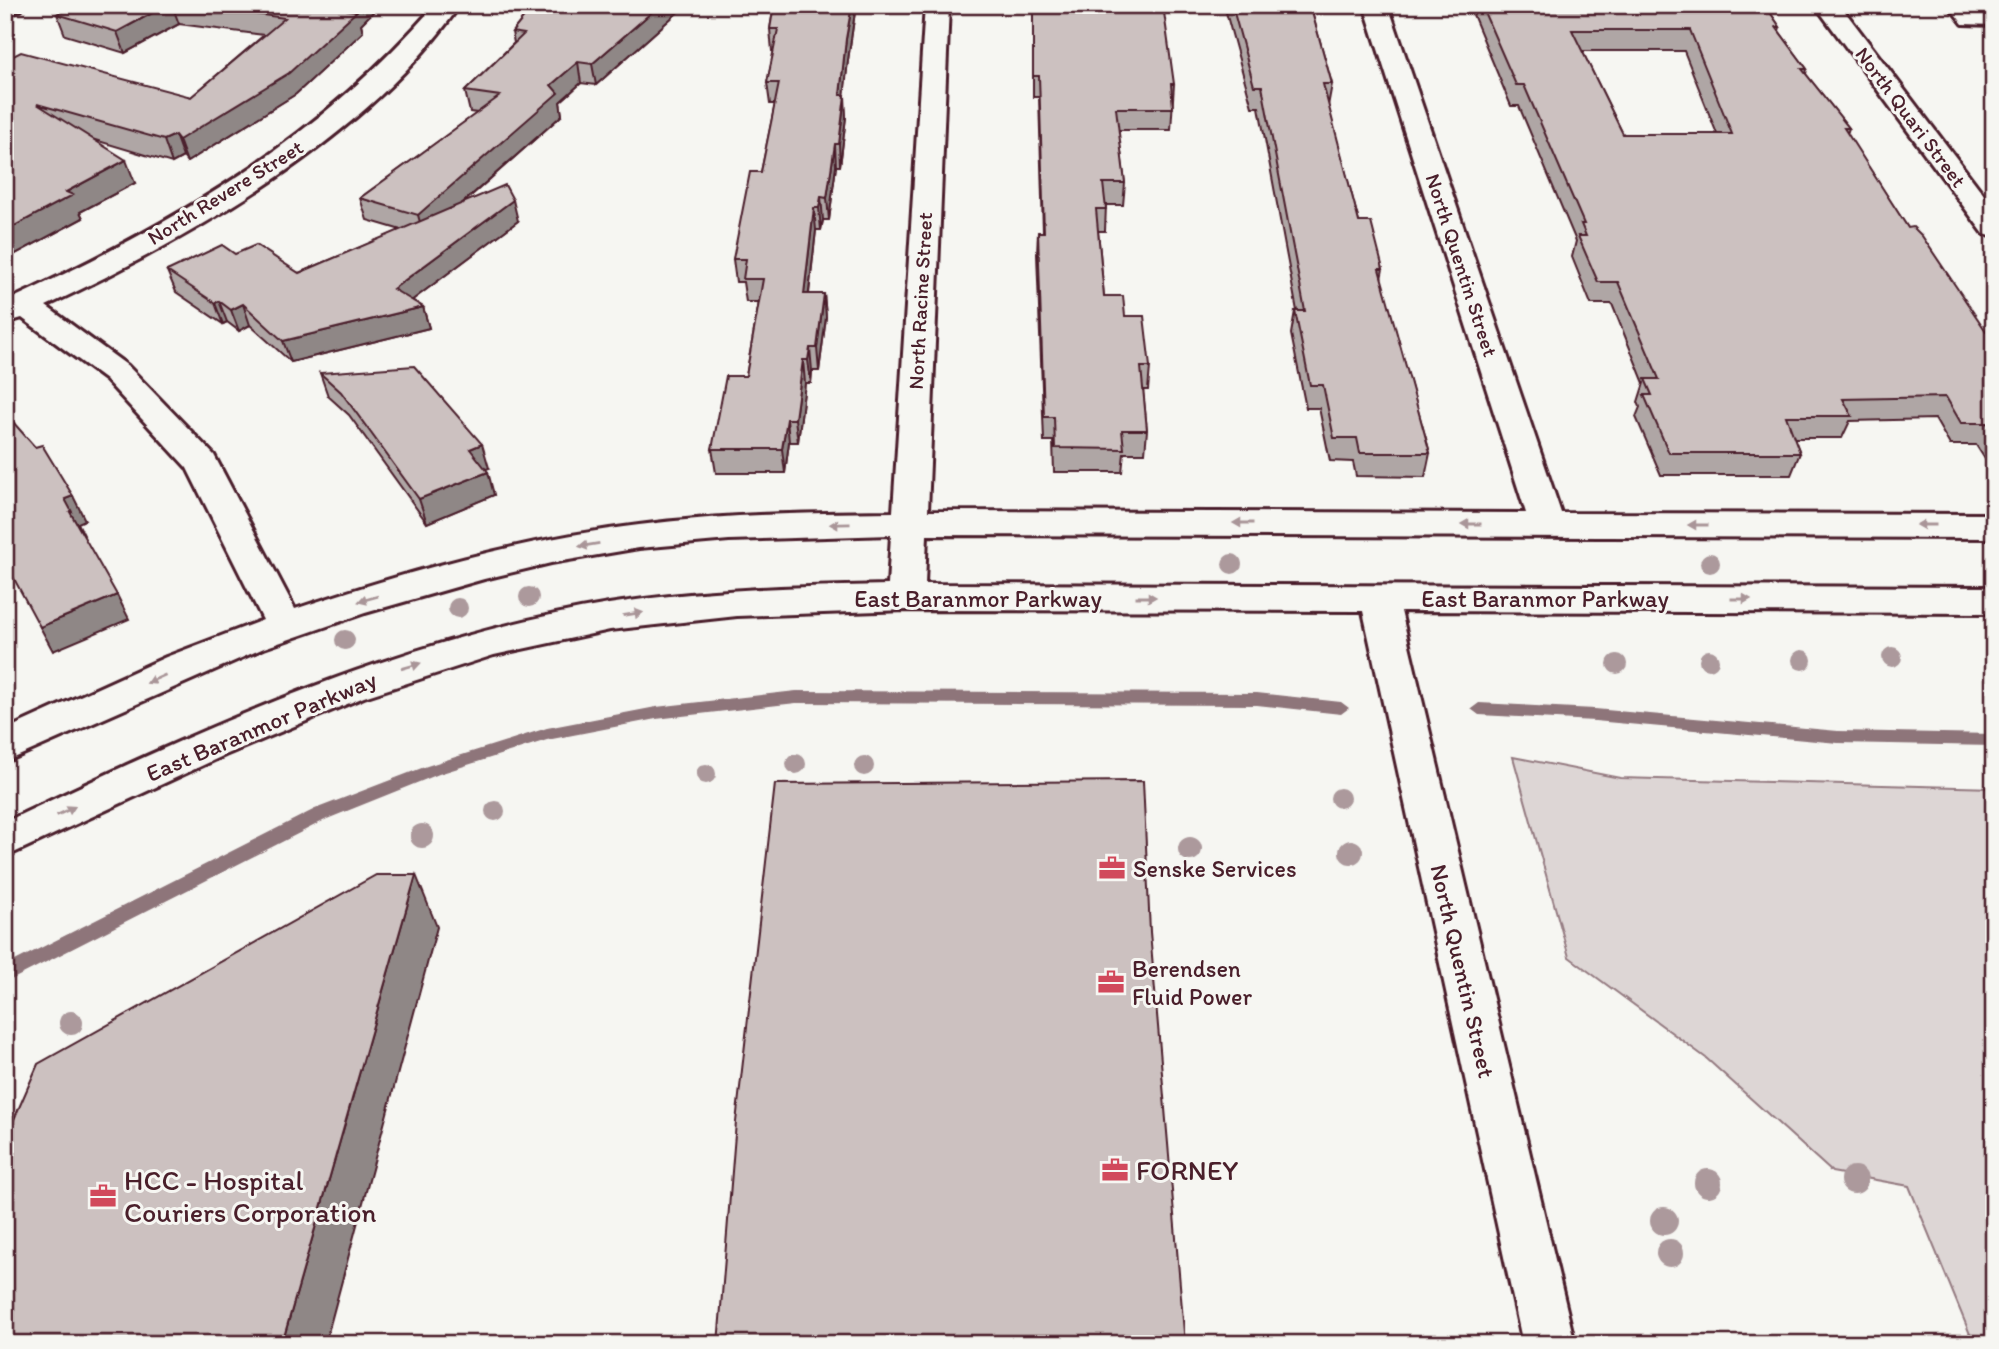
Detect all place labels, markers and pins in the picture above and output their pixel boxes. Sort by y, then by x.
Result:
office icon: Senske Services [1097,853,1127,883]
place label: Senske Services [1133,854,1297,883]
place label: Berendsen Fluid Power [1132,954,1252,1011]
office icon: Berendsen Fluid Power [1096,967,1126,997]
place label: FORNEY [1136,1153,1238,1187]
office icon: FORNEY [1100,1155,1130,1185]
place label: HCC - Hospital Couriers Corporation [124,1163,377,1229]
office icon: HCC - Hospital Couriers Corporation [88,1181,118,1211]

